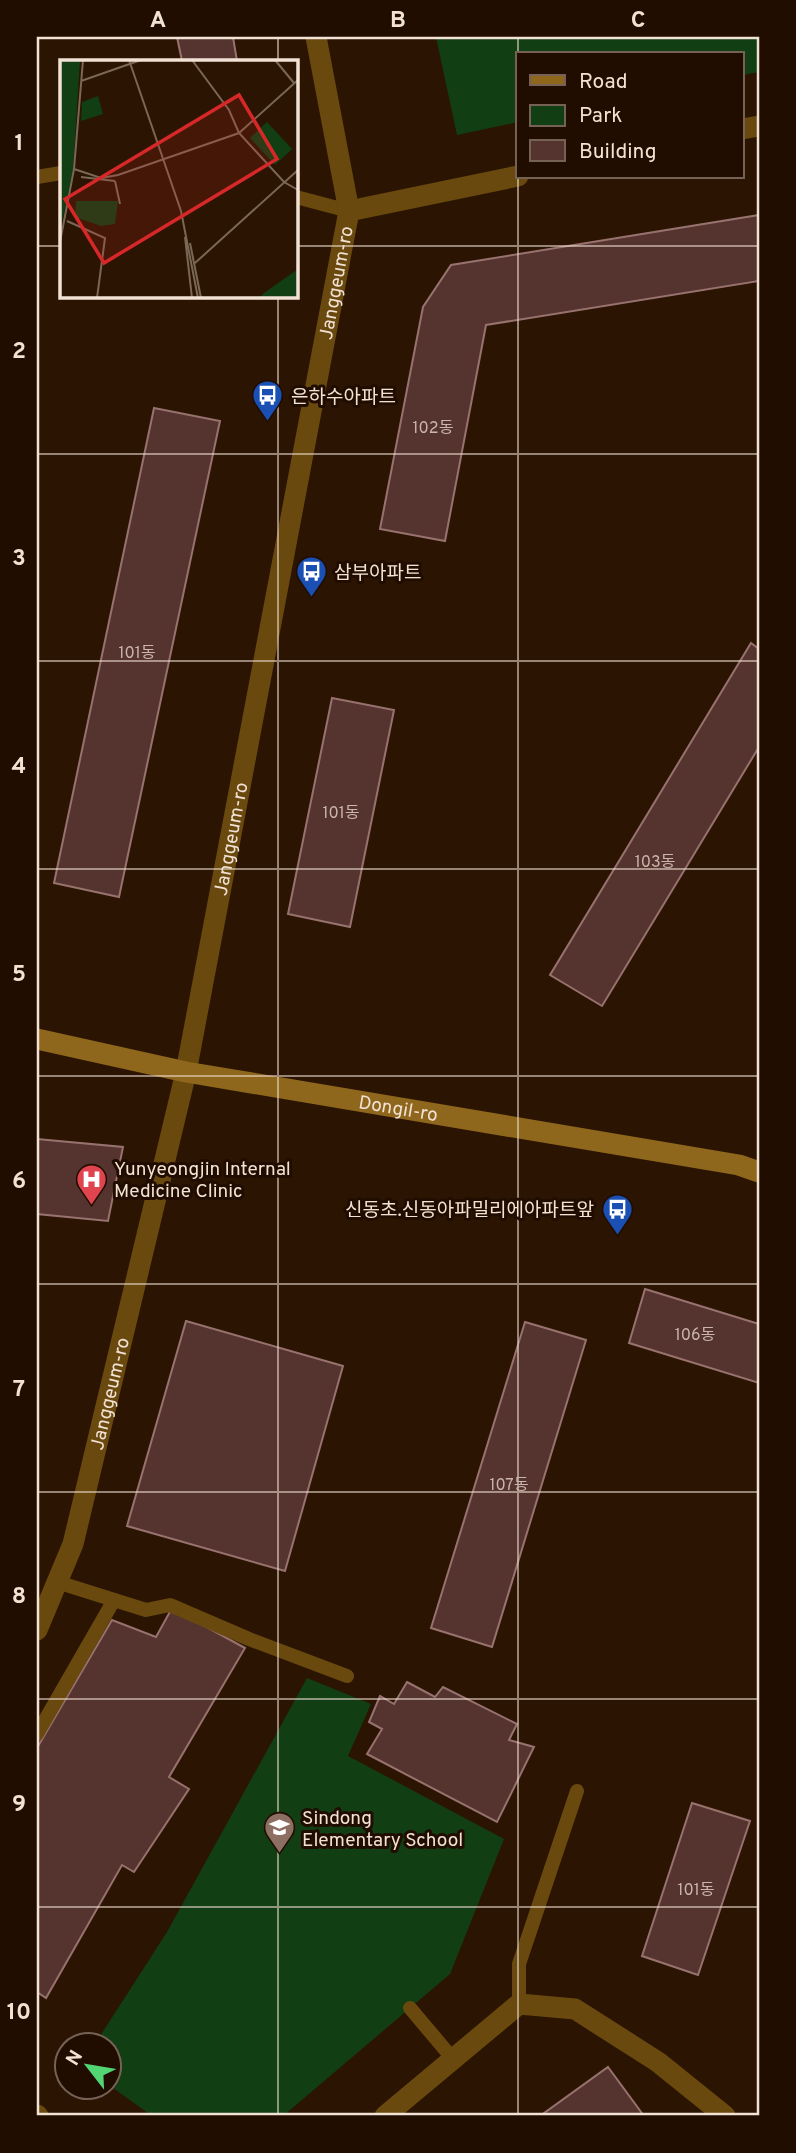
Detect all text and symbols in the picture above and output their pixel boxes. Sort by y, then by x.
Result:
text: A [150,7,166,36]
text: B [390,7,406,36]
text: C [631,7,645,36]
legend [516,52,744,178]
inset map [60,60,298,298]
text: Road [579,69,628,96]
text: Park [579,103,622,130]
text: 1 [14,130,24,159]
text: Building [579,139,657,166]
street label: Janggeum-ro [315,224,360,342]
text: 2 [12,338,26,367]
bus stop icon: 은하수아파트 [251,379,285,423]
place label: 은하수아파트 [291,386,396,410]
house number: 102동 [413,419,454,439]
text: 3 [12,545,26,574]
bus stop icon: 삼부아파트 [294,555,328,599]
place label: 삼부아파트 [334,562,421,586]
house number: 101동 [119,644,156,664]
text: 4 [12,753,26,782]
street label: Janggeum-ro [210,780,255,898]
house number: 101동 [323,804,360,824]
house number: 103동 [635,853,676,873]
text: 5 [12,961,26,990]
street label: Dongil-ro [357,1091,439,1128]
place label: Yunyeongjin Internal Medicine Clinic [114,1158,291,1204]
hospital icon: Yunyeongjin Internal Medicine Clinic [74,1162,108,1206]
text: 6 [12,1168,26,1197]
bus stop icon: 신동초.신동아파밀리에아파트앞 [600,1192,634,1236]
place label: 신동초.신동아파밀리에아파트앞 [345,1199,595,1223]
house number: 106동 [675,1326,716,1346]
street label: Janggeum-ro [86,1335,136,1453]
text: 7 [13,1376,25,1405]
house number: 107동 [490,1476,529,1496]
text: 8 [12,1583,26,1612]
text: 9 [12,1791,26,1820]
place label: Sindong Elementary School [302,1807,463,1853]
school or university icon: Sindong Elementary School [262,1811,296,1855]
house number: 101동 [678,1881,715,1901]
text: 10 [7,1999,31,2028]
north arrow [52,2030,122,2100]
text: N [61,2046,89,2070]

